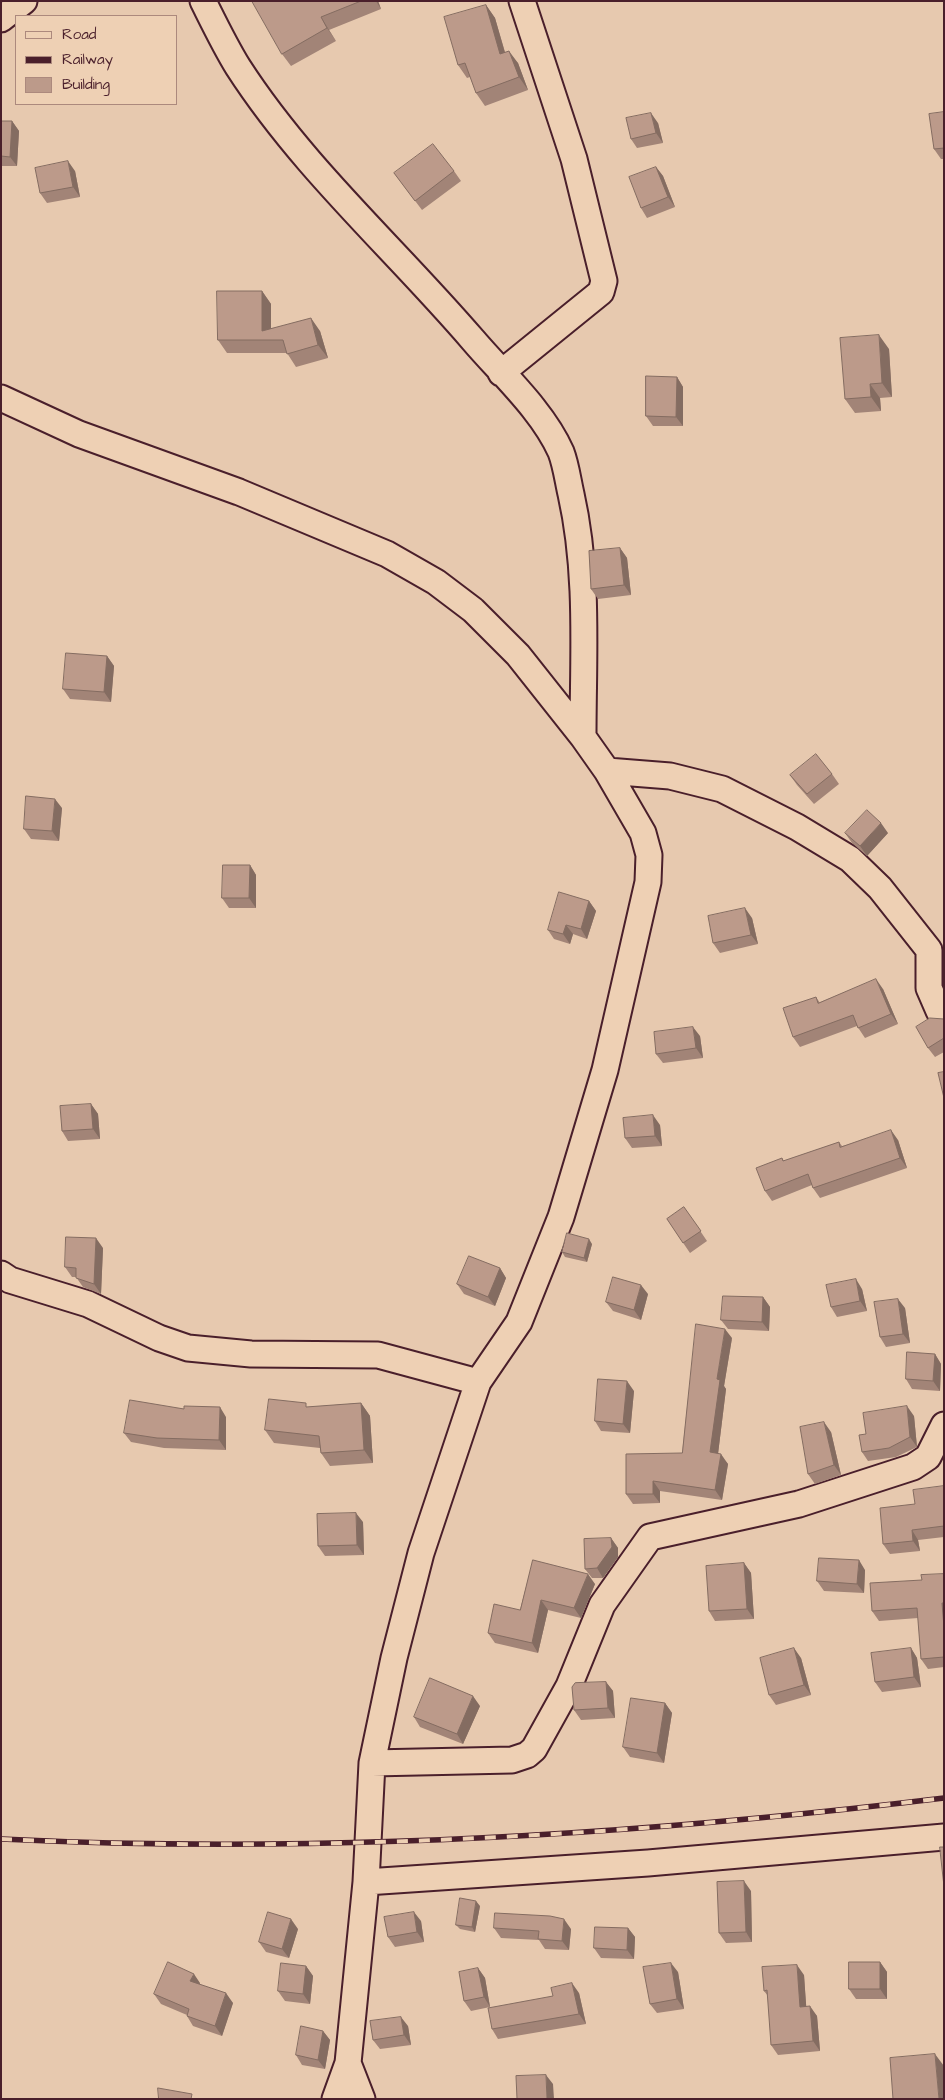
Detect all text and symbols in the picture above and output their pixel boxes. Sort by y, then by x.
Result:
legend [15,15,178,105]
text: Road [62,24,96,45]
text: Railway [62,49,113,70]
text: Building [62,74,110,95]

